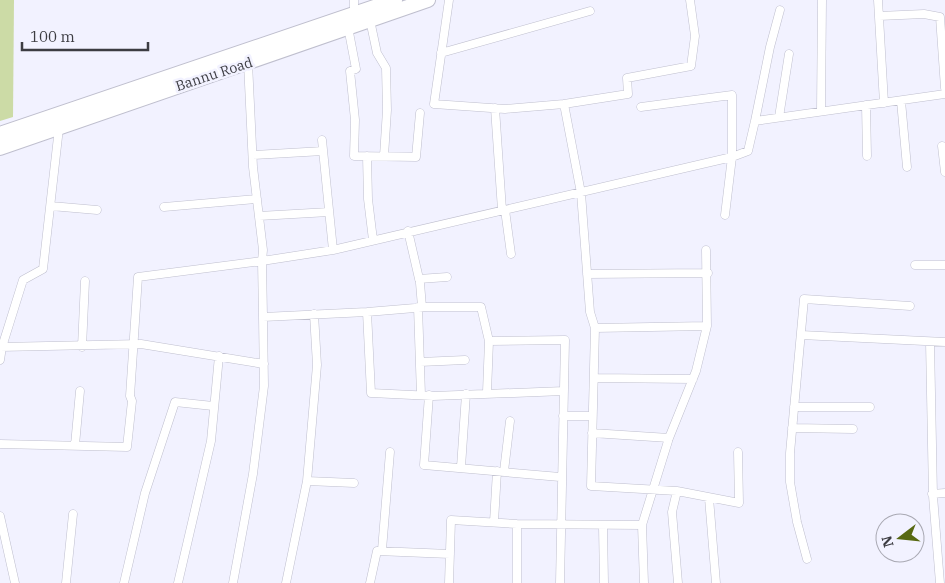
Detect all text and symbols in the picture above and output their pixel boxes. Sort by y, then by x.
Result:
scale bar [22,20,149,52]
text: 100 m [30,27,75,46]
street label: Bannu Road [173,53,255,95]
north arrow [875,513,925,563]
text: N [877,534,898,549]

